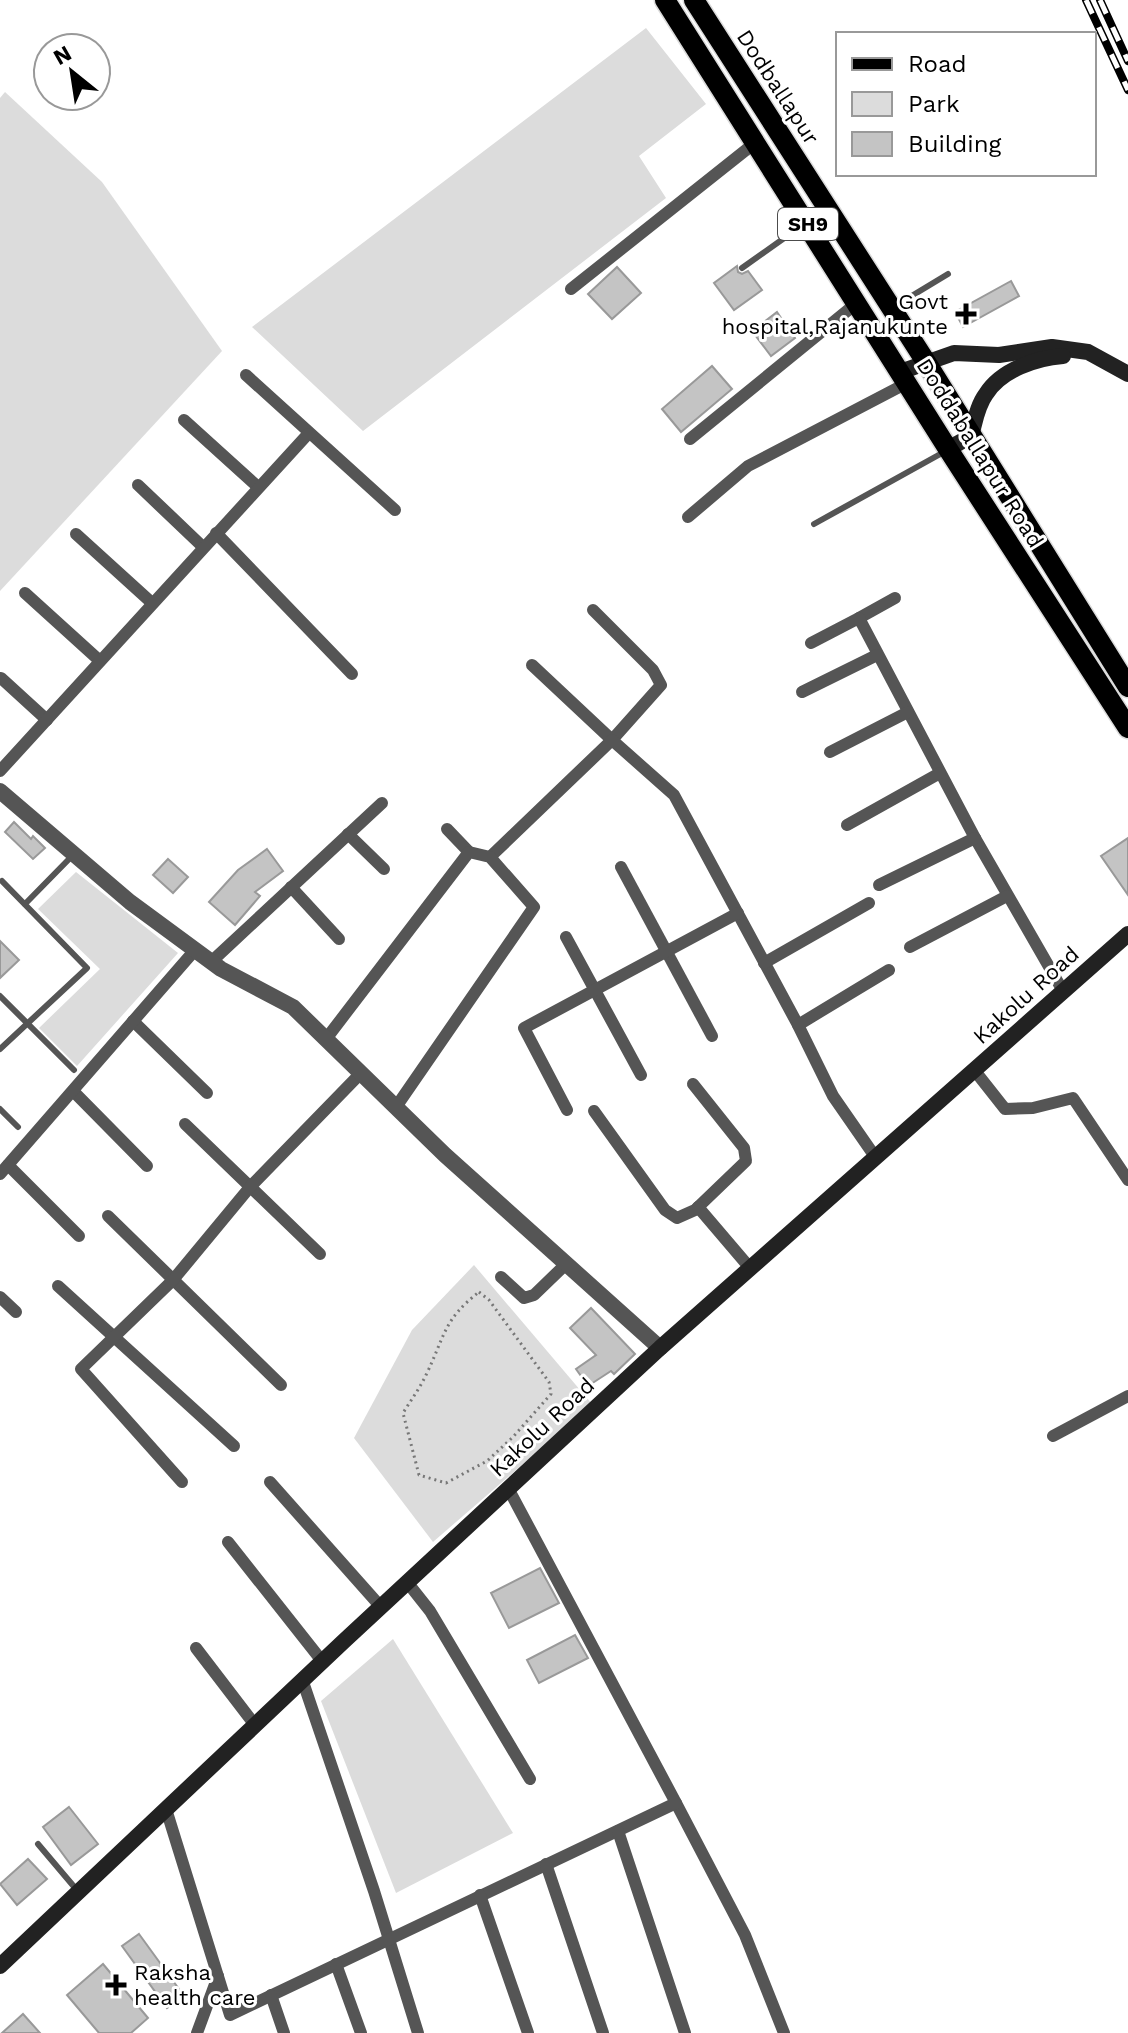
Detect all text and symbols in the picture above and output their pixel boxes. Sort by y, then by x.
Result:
street label: Dodballapur [732,25,824,149]
north arrow [32,32,112,112]
legend [836,32,1096,176]
text: N [49,40,76,70]
text: Road [908,50,967,78]
text: Park [908,90,960,118]
text: Building [908,130,1001,158]
road number: SH9 [778,208,838,240]
place label: Govt hospital,Rajanukunte [722,289,948,339]
marker: Govt hospital,Rajanukunte [955,303,977,325]
street label: Doddaballapur Road [912,354,1048,552]
street label: Kakolu Road [968,941,1084,1049]
street label: Kakolu Road [485,1372,599,1482]
place label: Raksha health care [134,1960,256,2010]
marker: Raksha health care [105,1974,127,1996]

